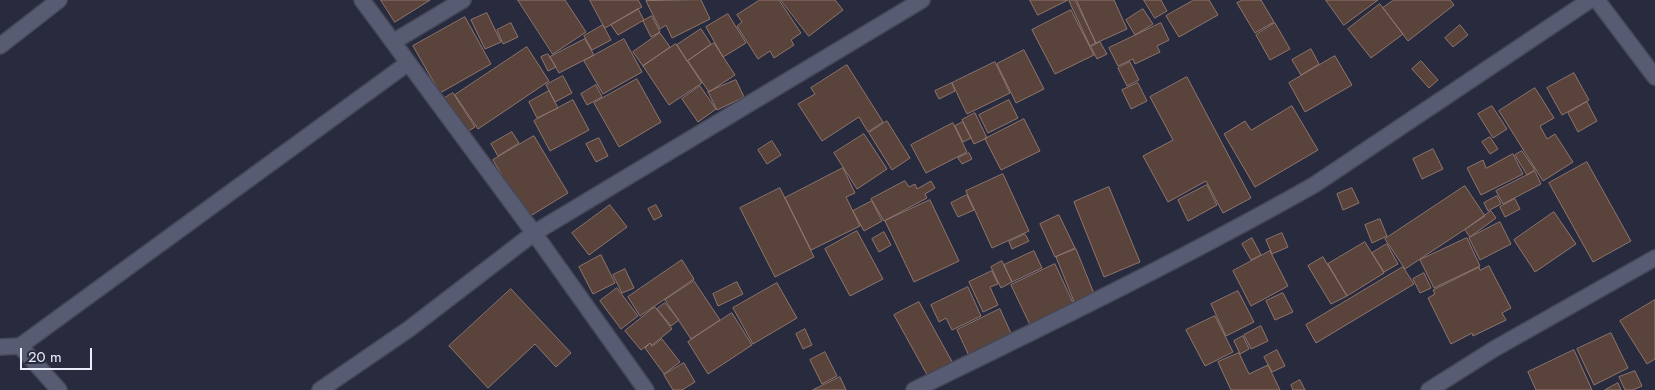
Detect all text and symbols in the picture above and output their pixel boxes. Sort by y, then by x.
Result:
scale bar [22,338,95,370]
text: 20 m [28,346,62,368]

